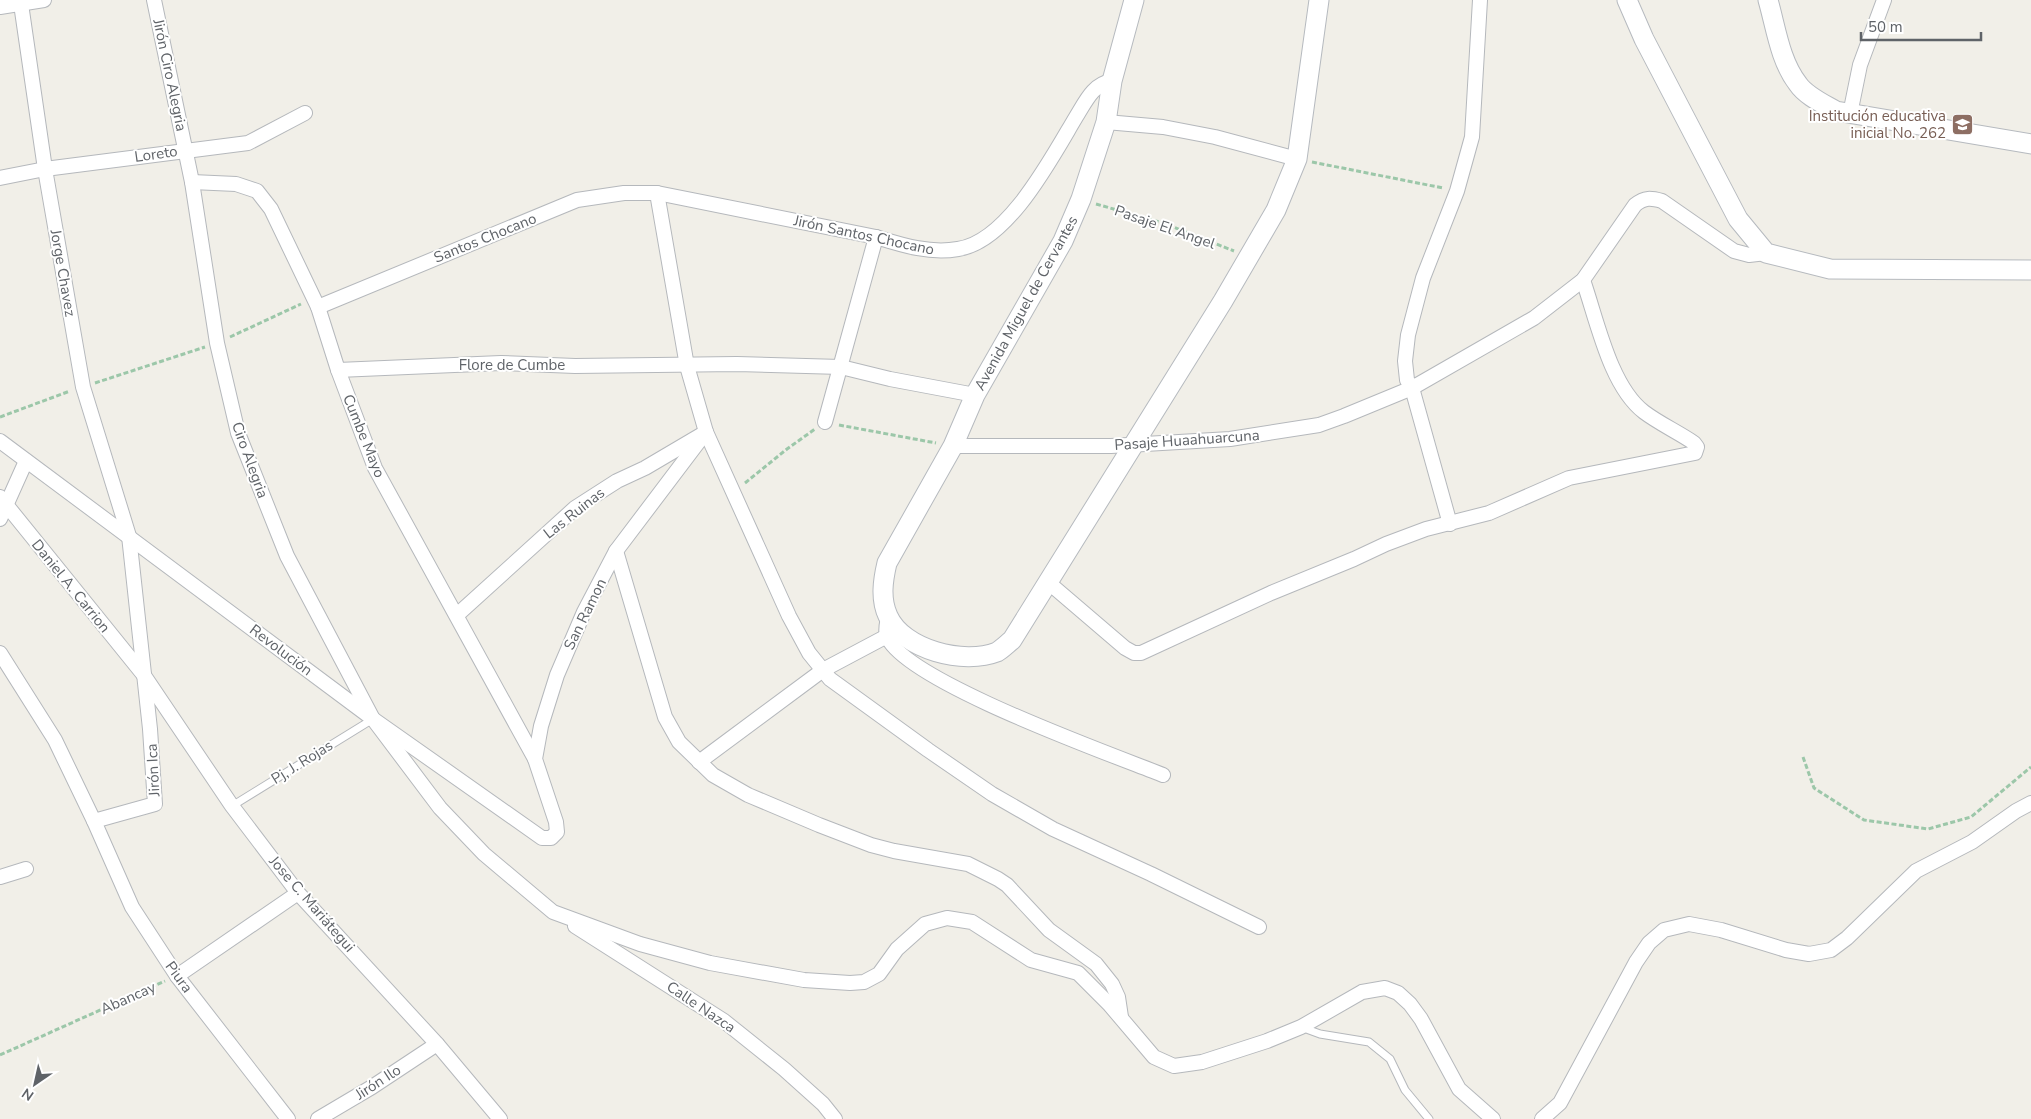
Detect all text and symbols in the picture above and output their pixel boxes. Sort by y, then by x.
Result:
scale bar [1861,10,1981,42]
street label: Jirón Ciro Alegria [148,16,192,133]
text: 50 m [1868,17,1903,37]
place label: Institución educativa inicial No. 262 [1809,106,1946,143]
school or university icon: Institución educativa inicial No. 262 [1950,113,1974,137]
street label: Loreto [133,141,179,167]
street label: Pasaje El Angel [1112,200,1219,254]
street label: Santos Chocano [431,208,539,268]
street label: Jirón Santos Chocano [791,210,936,260]
street label: Avenida Miguel de Cervantes [970,212,1082,394]
street label: Jorge Chavez [45,227,81,318]
street label: Flore de Cumbe [459,355,565,375]
street label: Cumbe Mayo [338,391,390,481]
street label: Ciro Alegria [227,419,273,501]
street label: Pasaje Huaahuarcuna [1114,425,1260,455]
street label: Las Ruinas [539,483,609,543]
street label: Daniel A. Carrion [27,535,115,637]
street label: San Ramon [559,575,611,653]
street label: Revolución [245,620,317,680]
street label: Pj, J. Rojas [267,735,337,789]
street label: Jirón Ica [142,743,164,798]
street label: Jose C. Mariátegui [264,851,359,956]
street label: Piura [161,957,197,997]
street label: Abancay [97,977,159,1019]
street label: Calle Nazca [663,977,739,1037]
north arrow [10,1059,60,1109]
street label: Jirón Ilo [350,1060,405,1105]
text: N [18,1084,38,1105]

